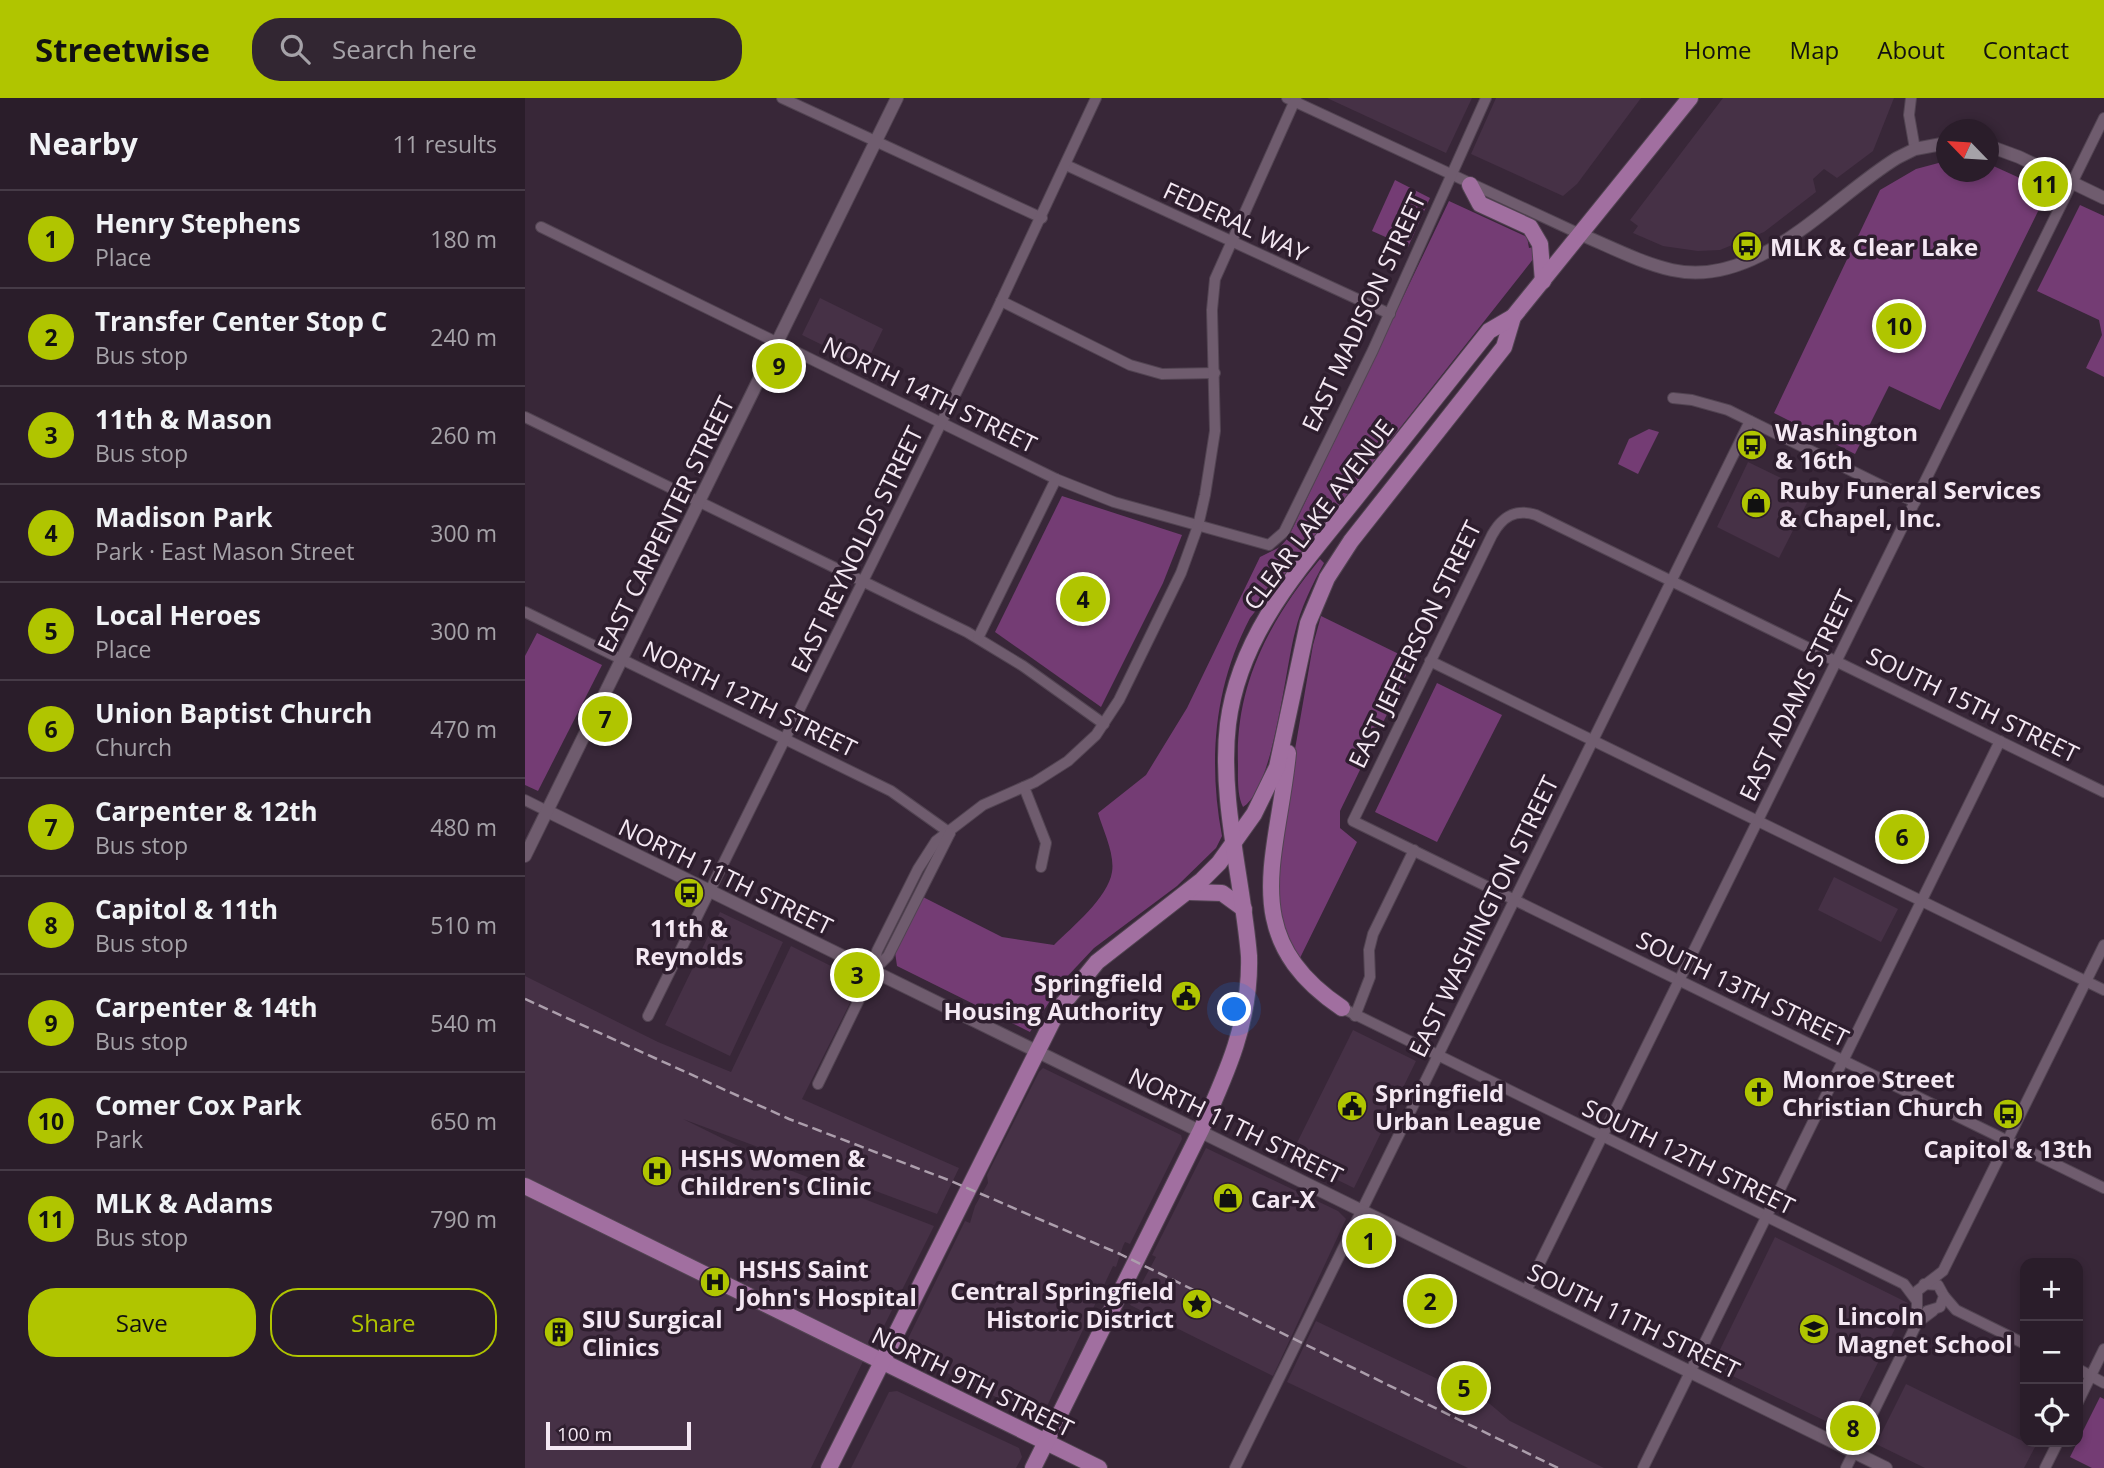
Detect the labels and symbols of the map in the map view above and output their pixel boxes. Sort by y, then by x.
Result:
north arrow [1936,119,1999,182]
pin: 11 [2022,158,2068,210]
street label: FEDERAL WAY [1158,173,1314,269]
street label: EAST MADISON STREET [1293,188,1433,436]
bus stop icon: MLK & Clear Lake [1730,229,1764,263]
place label: MLK & Clear Lake [1770,230,1978,263]
pin: 10 [1876,300,1922,352]
street label: NORTH 14TH STREET [817,328,1043,460]
pin: 9 [756,340,802,392]
street label: EAST CARPENTER STREET [589,391,741,657]
street label: CLEAR LAKE AVENUE [1235,412,1401,616]
place label: Washington & 16th [1775,415,1918,476]
street label: EAST REYNOLDS STREET [782,420,930,678]
bus stop icon: Washington & 16th [1735,428,1769,462]
place label: Ruby Funeral Services & Chapel, Inc. [1779,473,2041,534]
shop icon: Ruby Funeral Services & Chapel, Inc. [1739,486,1773,520]
street label: EAST JEFFERSON STREET [1340,515,1488,773]
pin: 4 [1060,573,1106,625]
street label: EAST ADAMS STREET [1731,584,1861,806]
street label: NORTH 12TH STREET [637,632,863,764]
street label: SOUTH 15TH STREET [1861,638,2085,770]
pin: 7 [582,693,628,745]
street label: EAST WASHINGTON STREET [1400,770,1566,1062]
street label: NORTH 11TH STREET [613,810,839,942]
pin: 6 [1879,811,1925,863]
bus stop icon: 11th & Reynolds [672,876,706,910]
place label: 11th & Reynolds [635,911,743,972]
street label: SOUTH 13TH STREET [1631,922,1855,1054]
pin: 3 [834,949,880,1001]
place label: Springfield Housing Authority [944,966,1163,1027]
public building icon: Springfield Housing Authority [1169,979,1203,1013]
your location [1217,992,1251,1026]
street label: NORTH 11TH STREET [1123,1059,1349,1191]
place label: Monroe Street Christian Church [1782,1062,1983,1123]
church icon: Monroe Street Christian Church [1742,1075,1776,1109]
place label: Springfield Urban League [1375,1076,1541,1137]
public building icon: Springfield Urban League [1335,1089,1369,1123]
street label: SOUTH 12TH STREET [1577,1090,1801,1222]
bus stop icon: Capitol & 13th [1991,1097,2025,1131]
place label: Capitol & 13th [1923,1132,2093,1165]
place label: HSHS Women & Children's Clinic [680,1141,872,1202]
hospital icon: HSHS Women & Children's Clinic [640,1154,674,1188]
shop icon: Car-X [1211,1181,1245,1215]
place label: Car-X [1251,1182,1316,1215]
pin: 1 [1346,1215,1392,1267]
place label: HSHS Saint John's Hospital [736,1252,917,1313]
street label: SOUTH 11TH STREET [1522,1254,1746,1386]
hospital icon: HSHS Saint John's Hospital [698,1265,732,1299]
place label: Central Springfield Historic District [950,1274,1174,1335]
pin: 2 [1407,1275,1453,1327]
place icon: Central Springfield Historic District [1180,1287,1214,1321]
place label: Lincoln Magnet School [1837,1299,2013,1360]
place label: SIU Surgical Clinics [582,1302,722,1363]
school or university icon: Lincoln Magnet School [1797,1312,1831,1346]
building icon: SIU Surgical Clinics [542,1315,576,1349]
street label: NORTH 9TH STREET [867,1318,1079,1444]
pin: 5 [1441,1362,1487,1414]
pin: 8 [1830,1402,1876,1454]
scale bar [546,1419,691,1451]

